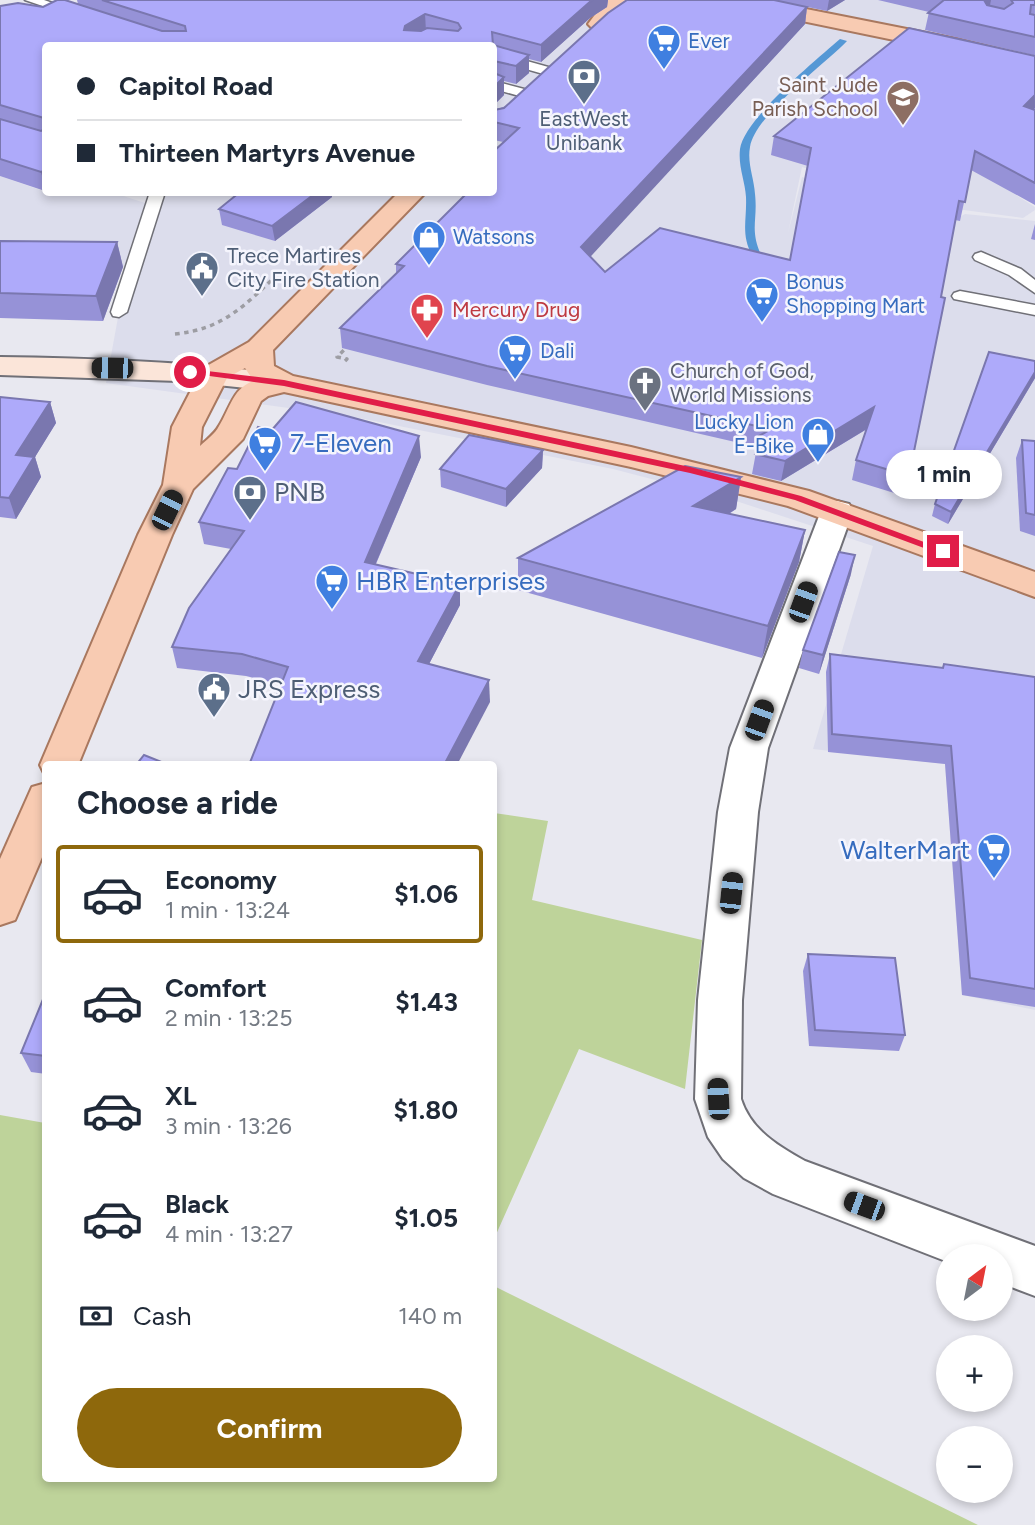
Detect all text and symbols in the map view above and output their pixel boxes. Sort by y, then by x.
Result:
supermarket icon: Ever [645,22,683,71]
place label: Ever [688,28,730,53]
bank icon: EastWest Unibank [565,57,603,106]
text: Capitol Road [119,70,273,102]
place label: Saint Jude Parish School [752,72,878,121]
school or university icon: Saint Jude Parish School [884,78,922,127]
place label: EastWest Unibank [539,106,629,155]
text: Thirteen Martyrs Avenue [119,137,415,169]
shop icon: Watsons [410,218,448,267]
place label: Watsons [453,224,534,249]
place label: Trece Martires City Fire Station [227,243,379,292]
public building icon: Trece Martires City Fire Station [183,249,221,298]
place label: Bonus Shopping Mart [786,269,925,318]
supermarket icon: Bonus Shopping Mart [743,275,781,324]
pharmacy icon: Mercury Drug [408,291,446,340]
place label: Mercury Drug [452,297,580,322]
supermarket icon: Dali [496,332,534,381]
place label: Dali [540,338,575,363]
route start [174,356,206,388]
car [91,357,134,379]
place label: Church of God, World Missions [670,358,814,407]
church icon: Church of God, World Missions [626,364,664,413]
place label: Lucky Lion E-Bike [694,409,794,458]
shop icon: Lucky Lion E-Bike [799,415,837,464]
supermarket icon: 7-Eleven [246,424,284,473]
place label: 7-Eleven [290,427,392,459]
callout: 1 min [885,449,1001,498]
text: 1 min [917,460,971,488]
bank icon: PNB [231,473,269,522]
place label: PNB [274,476,325,508]
car [149,487,186,533]
route end [927,535,959,567]
supermarket icon: HBR Enterprises [313,562,351,611]
place label: HBR Enterprises [356,565,545,597]
car [786,579,821,625]
public building icon: JRS Express [195,670,233,719]
place label: JRS Express [238,673,380,705]
car [742,697,777,743]
text: Choose a ride [77,784,278,822]
supermarket icon: WalterMart [975,831,1013,880]
place label: WalterMart [840,834,970,866]
icon: car [81,863,144,926]
text: Economy [165,864,277,896]
car [719,871,744,915]
text: $1.06 [394,878,458,910]
text: 1 min · 13:24 [165,896,290,924]
icon: car [81,971,144,1034]
text: Comfort [165,972,267,1004]
text: $1.43 [395,986,458,1018]
text: 2 min · 13:25 [165,1004,292,1032]
car [707,1077,730,1121]
icon: car [81,1079,144,1142]
text: XL [165,1080,197,1112]
text: $1.80 [393,1094,458,1126]
text: 3 min · 13:26 [165,1112,292,1140]
icon: car [81,1187,144,1250]
text: Black [165,1188,229,1220]
car [841,1189,888,1223]
text: $1.05 [394,1202,458,1234]
text: 4 min · 13:27 [165,1220,293,1248]
north arrow [936,1244,1013,1321]
map controls [936,1244,1013,1503]
icon: cash [77,1297,115,1335]
text: Cash [133,1300,192,1332]
text: 140 m [398,1302,462,1330]
button: + [936,1335,1013,1412]
button: Confirm [77,1388,462,1468]
button: − [936,1426,1013,1503]

